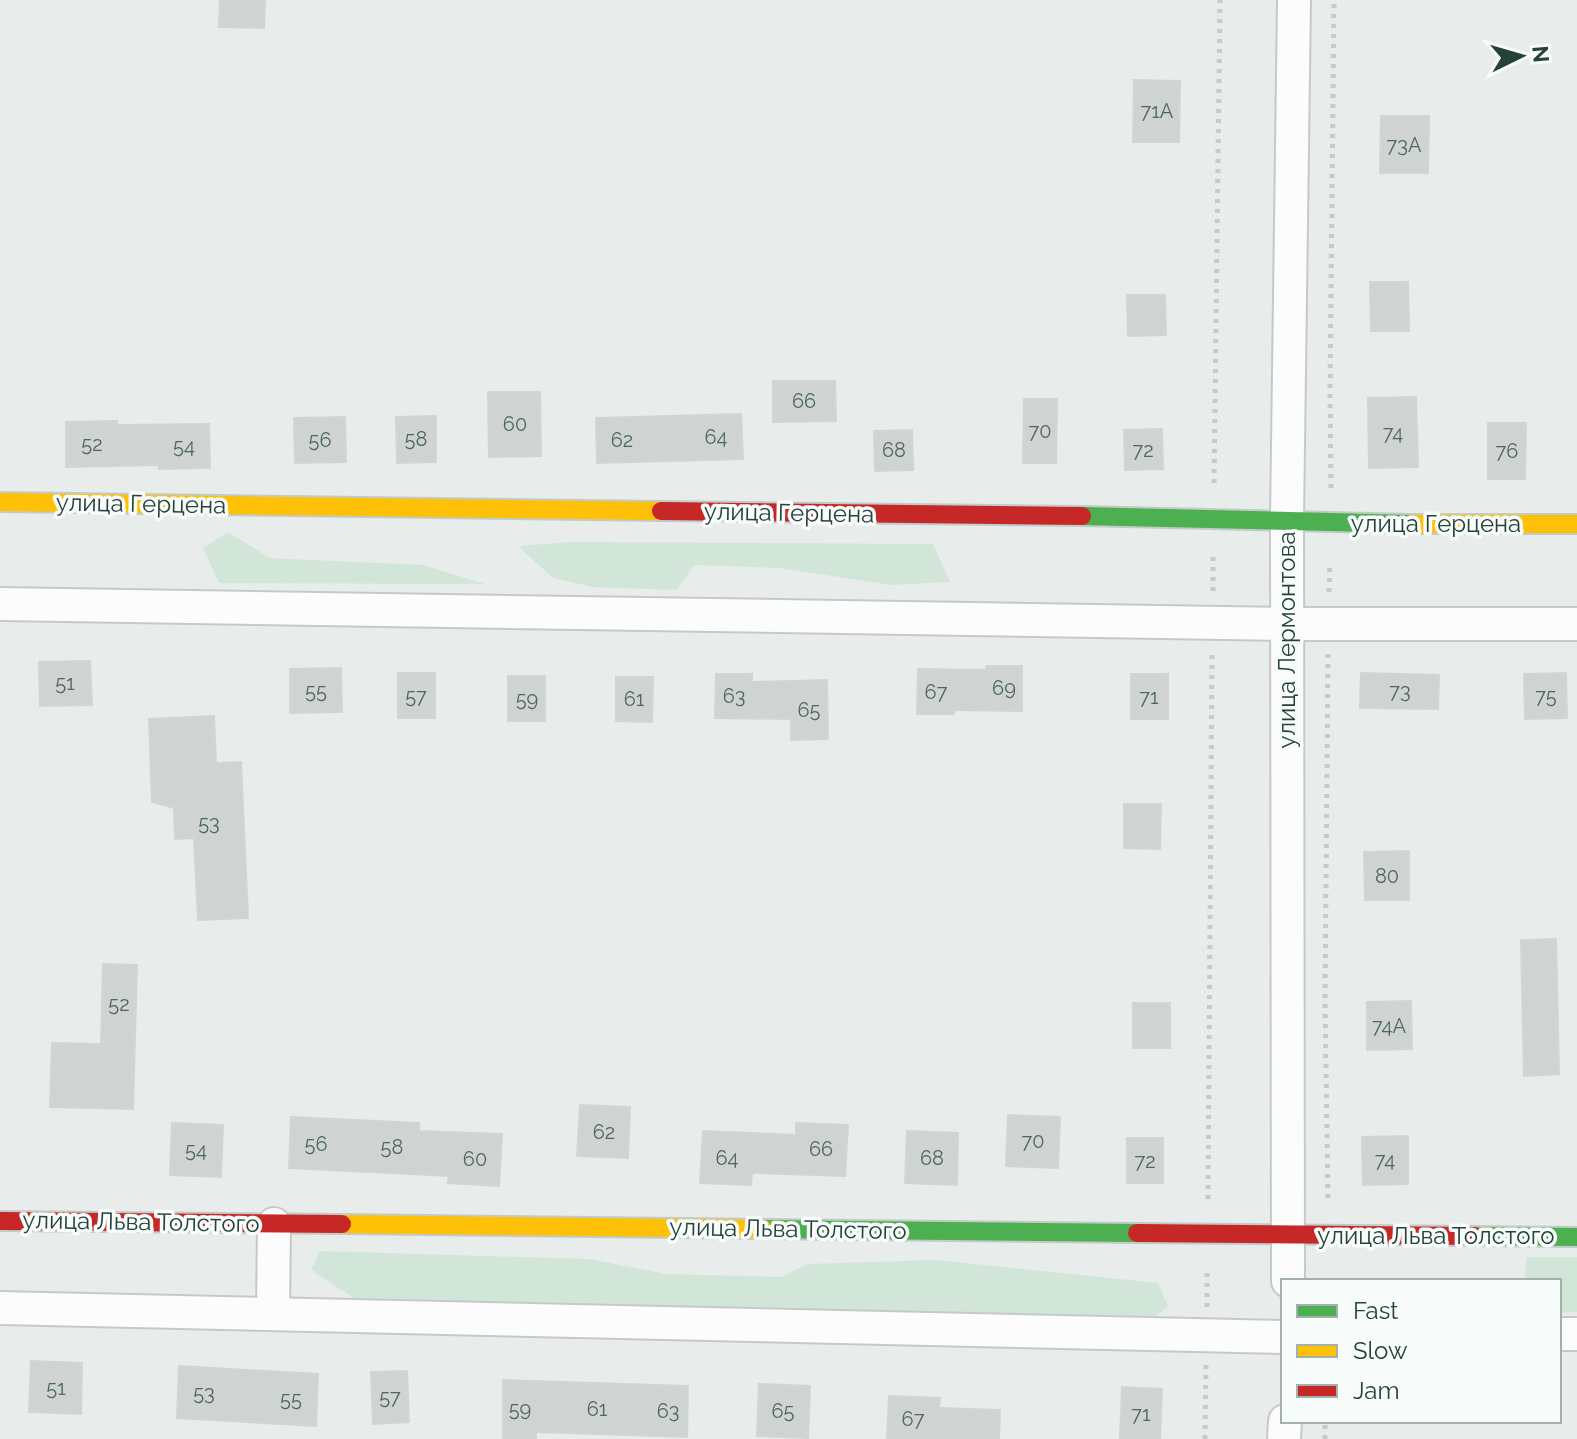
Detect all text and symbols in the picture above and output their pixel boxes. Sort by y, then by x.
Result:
north arrow [1481,16,1561,96]
text: N [1527,45,1555,64]
house number: 71А [1141,99,1174,123]
house number: 73А [1387,133,1422,157]
house number: 66 [792,389,816,413]
house number: 60 [503,412,527,436]
house number: 70 [1029,419,1051,443]
house number: 74 [1383,421,1403,445]
house number: 64 [705,425,728,449]
house number: 58 [405,427,427,451]
house number: 56 [309,428,331,452]
house number: 62 [611,428,633,452]
house number: 52 [81,432,103,456]
house number: 54 [173,434,195,458]
house number: 68 [882,438,906,462]
house number: 72 [1132,438,1154,462]
house number: 76 [1496,439,1518,463]
street label: улица Герцена [56,488,226,519]
street label: улица Герцена [704,497,874,528]
street label: улица Герцена [1351,509,1521,538]
street label: улица Лермонтова [1272,531,1301,749]
house number: 51 [55,671,75,695]
house number: 69 [992,676,1016,700]
house number: 55 [305,679,327,703]
house number: 73 [1389,679,1411,703]
house number: 67 [925,680,948,704]
house number: 57 [405,684,427,708]
house number: 63 [723,684,745,708]
house number: 75 [1535,684,1557,708]
house number: 71 [1139,685,1159,709]
house number: 59 [516,687,538,711]
house number: 61 [624,687,645,711]
house number: 65 [798,698,821,722]
house number: 53 [198,811,220,835]
house number: 80 [1375,864,1399,888]
house number: 52 [108,992,130,1016]
house number: 74А [1372,1014,1407,1038]
house number: 62 [593,1120,615,1144]
house number: 70 [1022,1129,1044,1153]
house number: 56 [305,1132,327,1156]
house number: 58 [381,1135,403,1159]
house number: 66 [809,1137,833,1161]
house number: 54 [185,1138,207,1162]
house number: 64 [716,1146,739,1170]
house number: 68 [920,1146,944,1170]
house number: 60 [463,1147,487,1171]
house number: 74 [1375,1148,1395,1172]
house number: 72 [1134,1149,1156,1173]
street label: улица Льва Толстого [22,1205,260,1238]
street label: улица Льва Толстого [669,1212,907,1245]
street label: улица Льва Толстого [1317,1221,1555,1250]
legend [1281,1279,1561,1423]
text: Fast [1353,1296,1398,1325]
text: Slow [1353,1336,1408,1365]
house number: 51 [46,1376,66,1400]
text: Jam [1353,1376,1399,1405]
house number: 53 [193,1381,215,1405]
house number: 57 [379,1385,401,1409]
house number: 55 [280,1387,302,1411]
house number: 59 [509,1397,531,1421]
house number: 61 [587,1397,608,1421]
house number: 63 [657,1399,679,1423]
house number: 65 [772,1399,795,1423]
house number: 71 [1131,1402,1151,1426]
house number: 67 [902,1407,925,1431]

